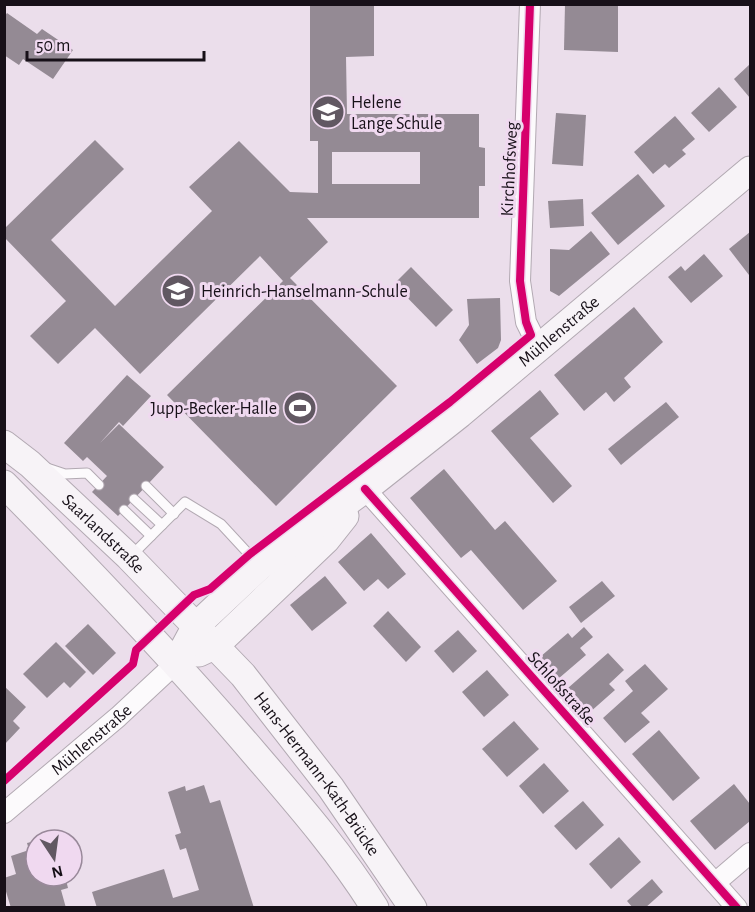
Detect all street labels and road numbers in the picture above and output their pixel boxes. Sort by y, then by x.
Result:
street label: Kirchhofsweg [499,121,521,217]
street label: Mühlenstraße [516,293,603,371]
street label: Saarlandstraße [58,491,148,577]
street label: Schloßstraße [524,648,599,729]
street label: Hans-Hermann-Kath-Brücke [250,689,382,859]
street label: Mühlenstraße [48,701,135,779]

